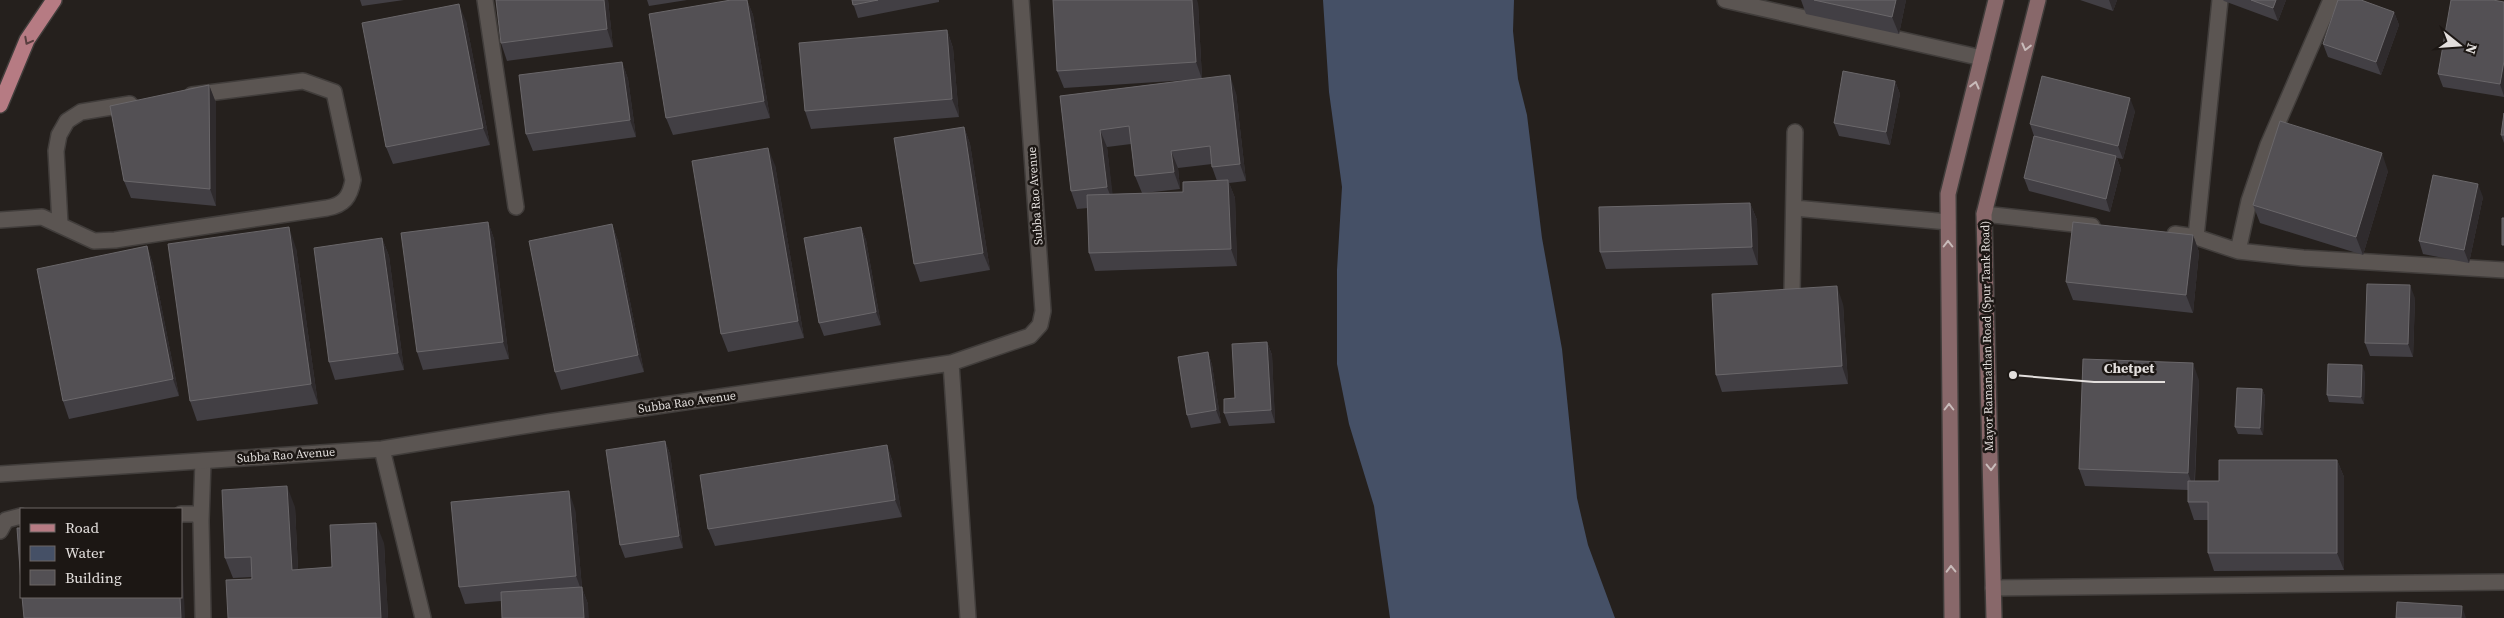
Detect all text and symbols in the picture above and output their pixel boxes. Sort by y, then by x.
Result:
north arrow [2434,20,2484,70]
one-way arrow [24,36,34,45]
text: N [2460,41,2482,57]
one-way arrow [2022,43,2032,51]
one-way arrow [1970,82,1980,90]
street label: Subba Rao Avenue [1024,146,1046,246]
street label: Mayor Ramanathan Road (Spur Tank Road) [1977,221,1997,451]
one-way arrow [1943,240,1953,248]
callout: Chetpet [2094,353,2165,382]
text: Chetpet [2104,358,2155,378]
street label: Subba Rao Avenue [637,387,737,417]
one-way arrow [1944,403,1954,410]
street label: Subba Rao Avenue [236,444,336,466]
one-way arrow [1985,463,1996,471]
legend [20,508,182,598]
text: Road [65,517,99,538]
text: Water [65,542,106,563]
one-way arrow [1946,565,1956,573]
text: Building [65,567,122,588]

